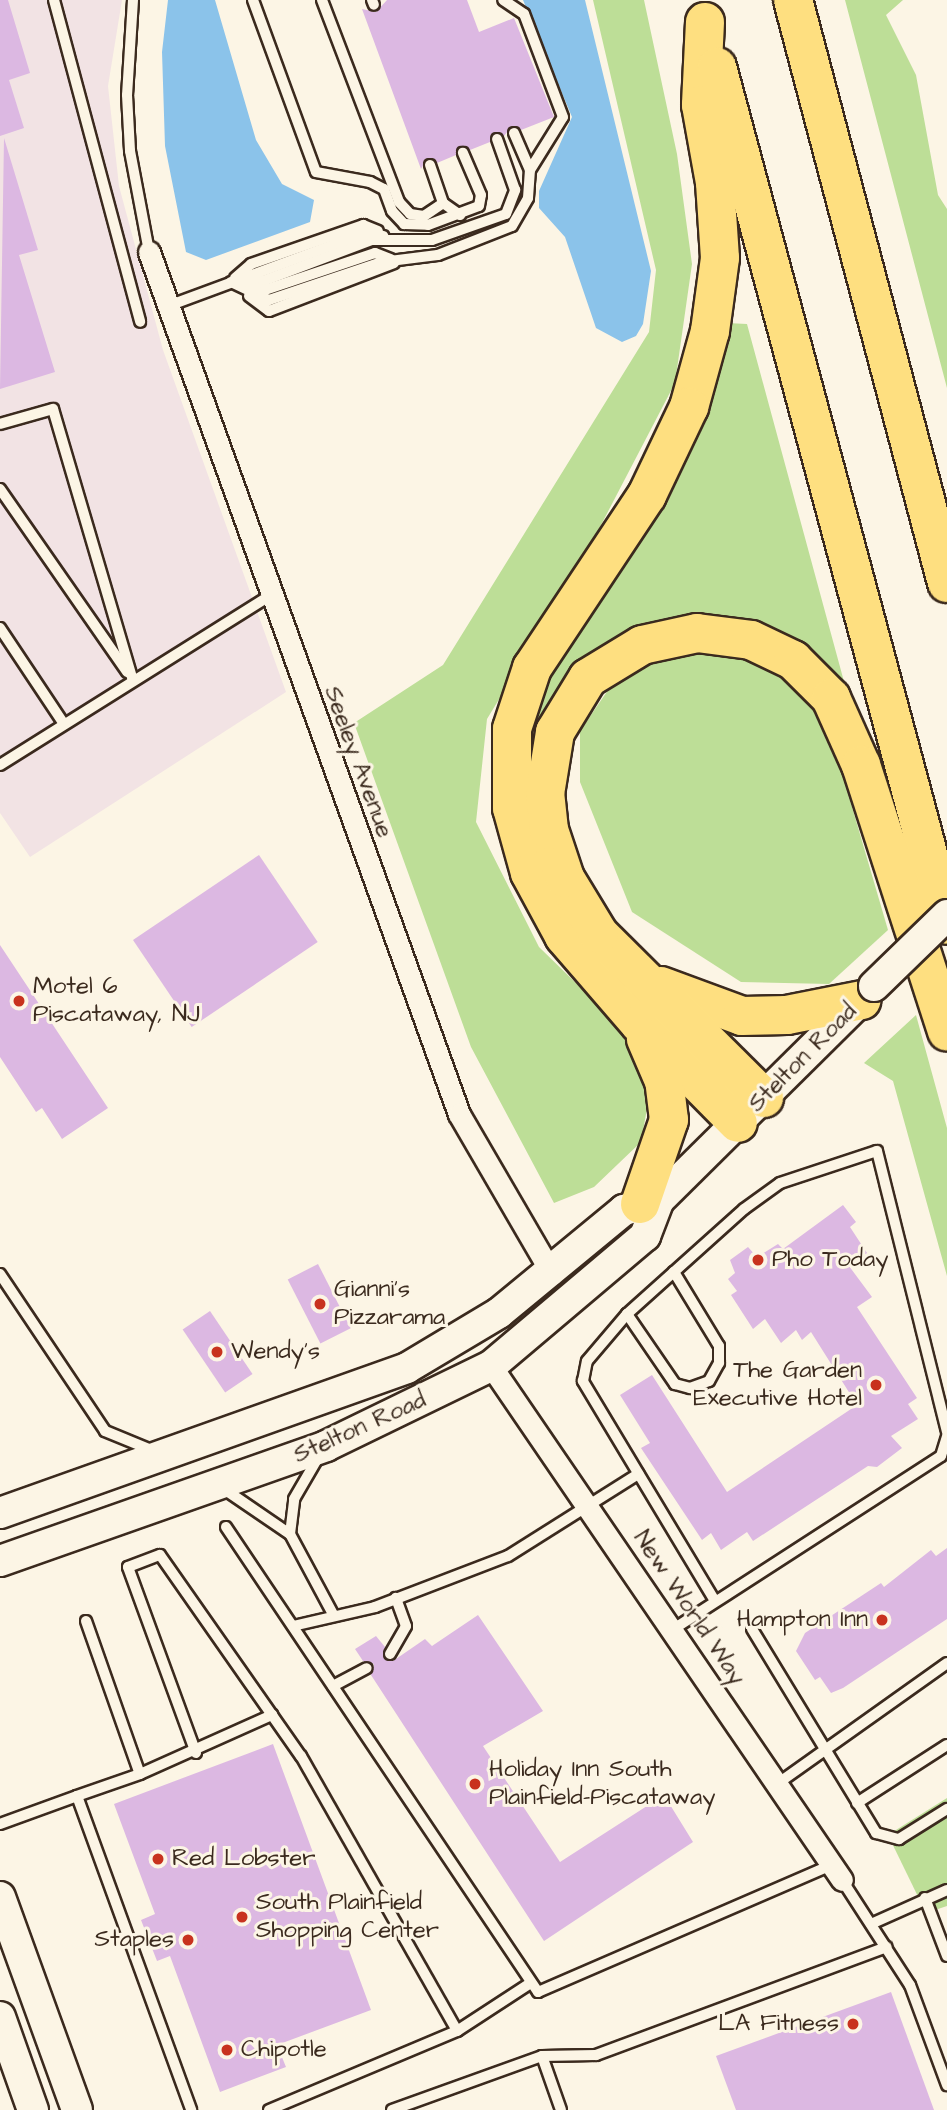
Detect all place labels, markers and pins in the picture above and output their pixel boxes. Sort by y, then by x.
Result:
place label: Motel 6 Piscataway, NJ [33,973,200,1029]
marker: Motel 6 Piscataway, NJ [11,993,27,1009]
place label: Pho Today [772,1246,888,1274]
marker: Pho Today [750,1252,766,1268]
place label: Gianni's Pizzarama [334,1276,445,1332]
marker: Gianni's Pizzarama [312,1296,328,1312]
place label: Wendy's [231,1338,320,1366]
marker: Wendy's [209,1344,225,1360]
place label: The Garden Executive Hotel [693,1357,862,1413]
marker: The Garden Executive Hotel [868,1377,884,1393]
place label: Hampton Inn [737,1606,868,1634]
marker: Hampton Inn [874,1612,890,1628]
place label: Holiday Inn South Plainfield-Piscataway [489,1756,715,1812]
marker: Holiday Inn South Plainfield-Piscataway [467,1776,483,1792]
place label: Red Lobster [172,1845,316,1873]
marker: Red Lobster [150,1851,166,1867]
place label: South Plainfield Shopping Center [256,1889,439,1945]
marker: South Plainfield Shopping Center [234,1909,250,1925]
place label: Staples [95,1926,174,1954]
marker: Staples [180,1932,196,1948]
place label: LA Fitness [718,2010,839,2038]
marker: LA Fitness [845,2016,861,2032]
place label: Chipotle [241,2036,327,2064]
marker: Chipotle [219,2042,235,2058]

